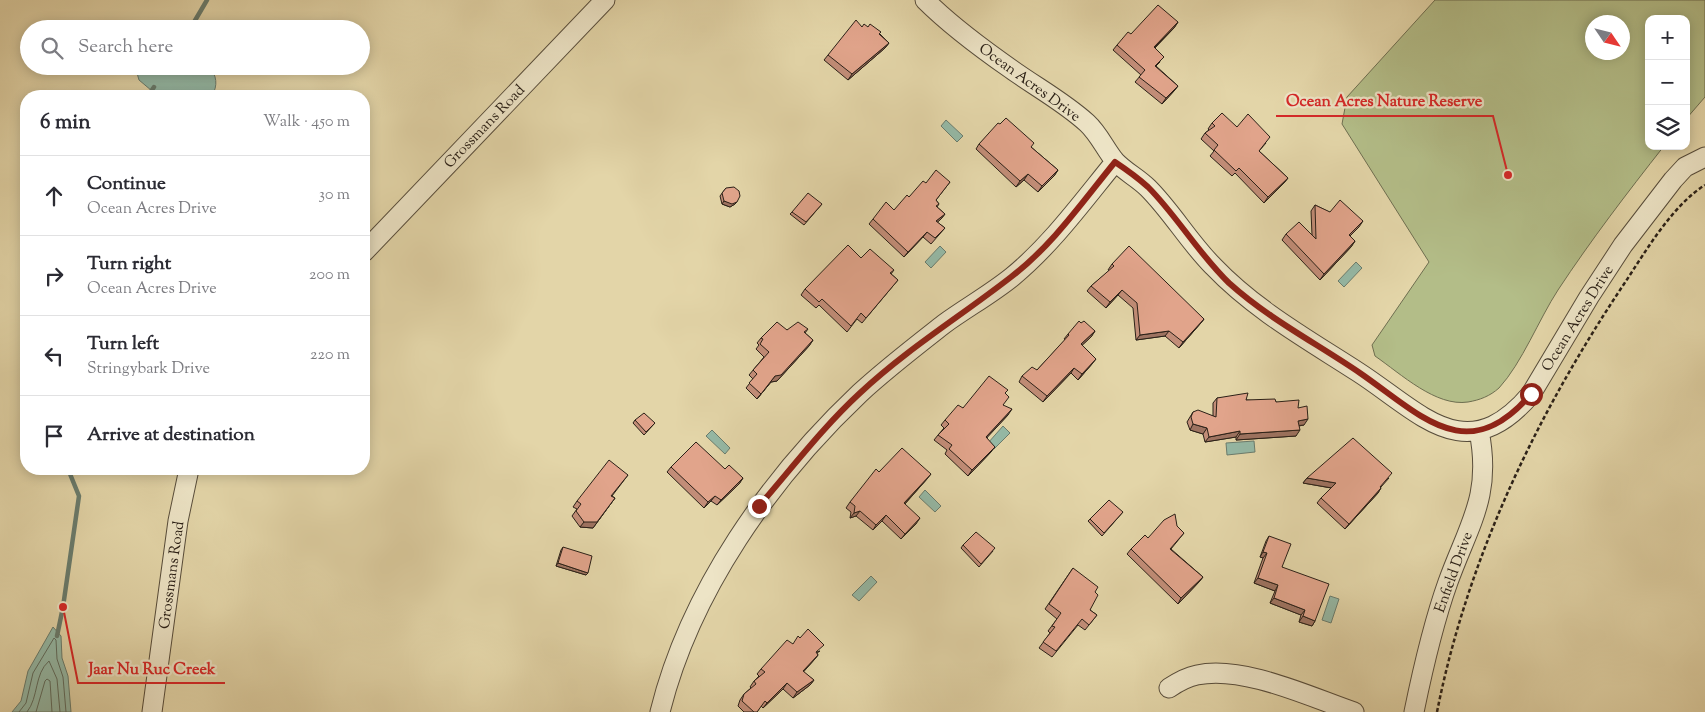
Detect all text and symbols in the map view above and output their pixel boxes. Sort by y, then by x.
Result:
north arrow [1585,15,1630,60]
map controls [1645,15,1690,150]
button: + [1645,15,1690,60]
search box [20,20,370,75]
icon: search [38,34,66,62]
text: Search here [78,34,173,61]
street label: Ocean Acres Drive [974,39,1084,127]
button: − [1645,60,1690,105]
street label: Grossmans Road [440,80,531,174]
callout: Ocean Acres Nature Reserve [1276,85,1493,116]
text: Ocean Acres Nature Reserve [1286,91,1483,114]
button: layers [1645,105,1690,150]
text: 6 min [40,108,91,138]
text: Walk · 450 m [263,111,350,134]
text: Continue [87,171,166,198]
icon: ahead [40,182,68,210]
text: 30 m [319,184,350,207]
text: Ocean Acres Drive [87,198,217,221]
text: Turn right [87,251,171,278]
icon: right [40,262,68,290]
street label: Ocean Acres Drive [1537,262,1619,376]
text: 200 m [309,264,350,287]
text: Ocean Acres Drive [87,278,217,301]
text: Turn left [87,331,159,358]
icon: left [40,342,68,370]
text: 220 m [310,344,350,367]
text: Stringybark Drive [87,358,210,381]
route start [1520,383,1543,406]
icon: arrive [40,422,68,450]
text: Arrive at destination [87,422,255,449]
route end [748,495,771,518]
street label: Grossmans Road [155,519,191,631]
street label: Enfield Drive [1430,529,1479,616]
callout: Jaar Nu Ruc Creek [78,652,225,683]
text: Jaar Nu Ruc Creek [87,659,216,682]

